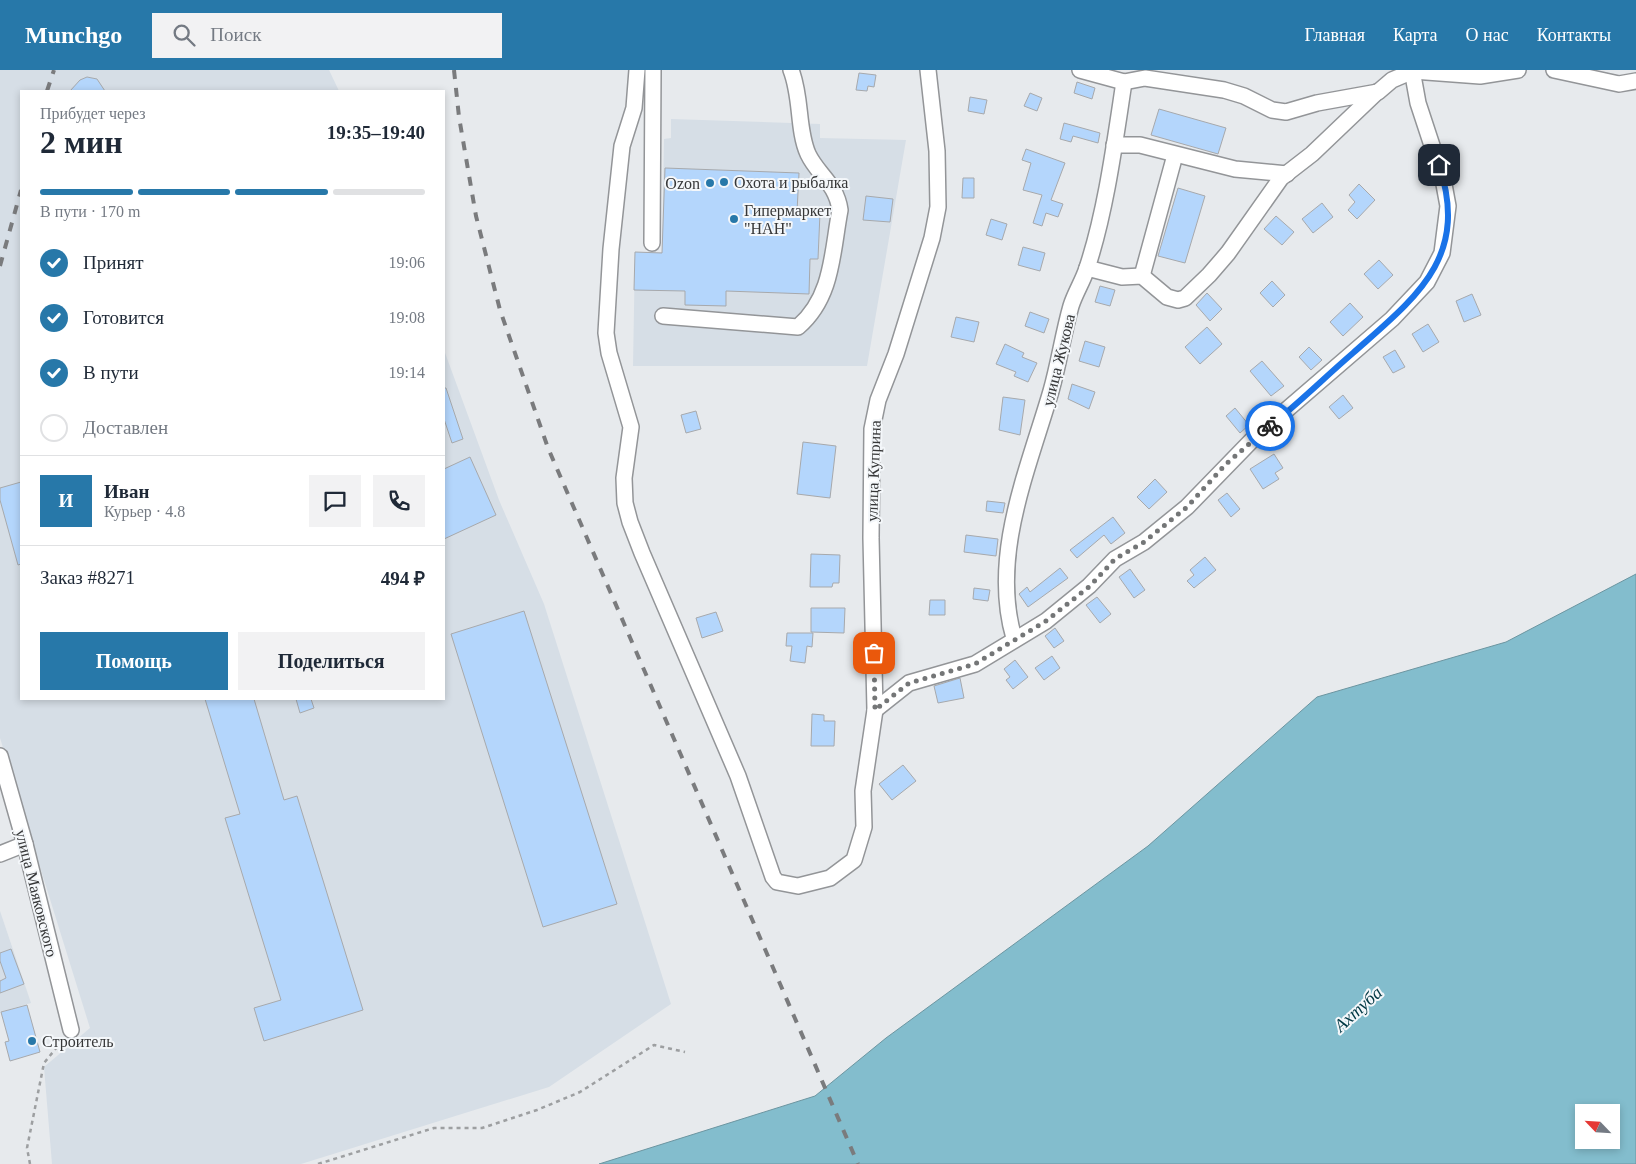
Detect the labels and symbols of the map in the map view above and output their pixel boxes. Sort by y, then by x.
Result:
pin [1418,144,1460,186]
place label: Охота и рыбалка [734,174,848,192]
place label: Ozon [665,175,700,192]
marker: Охота и рыбалка [718,176,730,188]
marker: Ozon [704,177,716,189]
place label: Гипермаркет "НАН" [744,202,831,237]
marker: Гипермаркет "НАН" [728,213,740,225]
street label: улица Жукова [1039,312,1079,408]
courier [1245,401,1295,451]
street label: улица Куприна [863,420,885,522]
pin [853,632,895,674]
street label: улица Маяковского [11,828,61,959]
water label: Ахтуба [1329,982,1386,1036]
place label: Строитель [42,1033,114,1051]
marker: Строитель [26,1035,38,1047]
north arrow [1575,1104,1620,1149]

